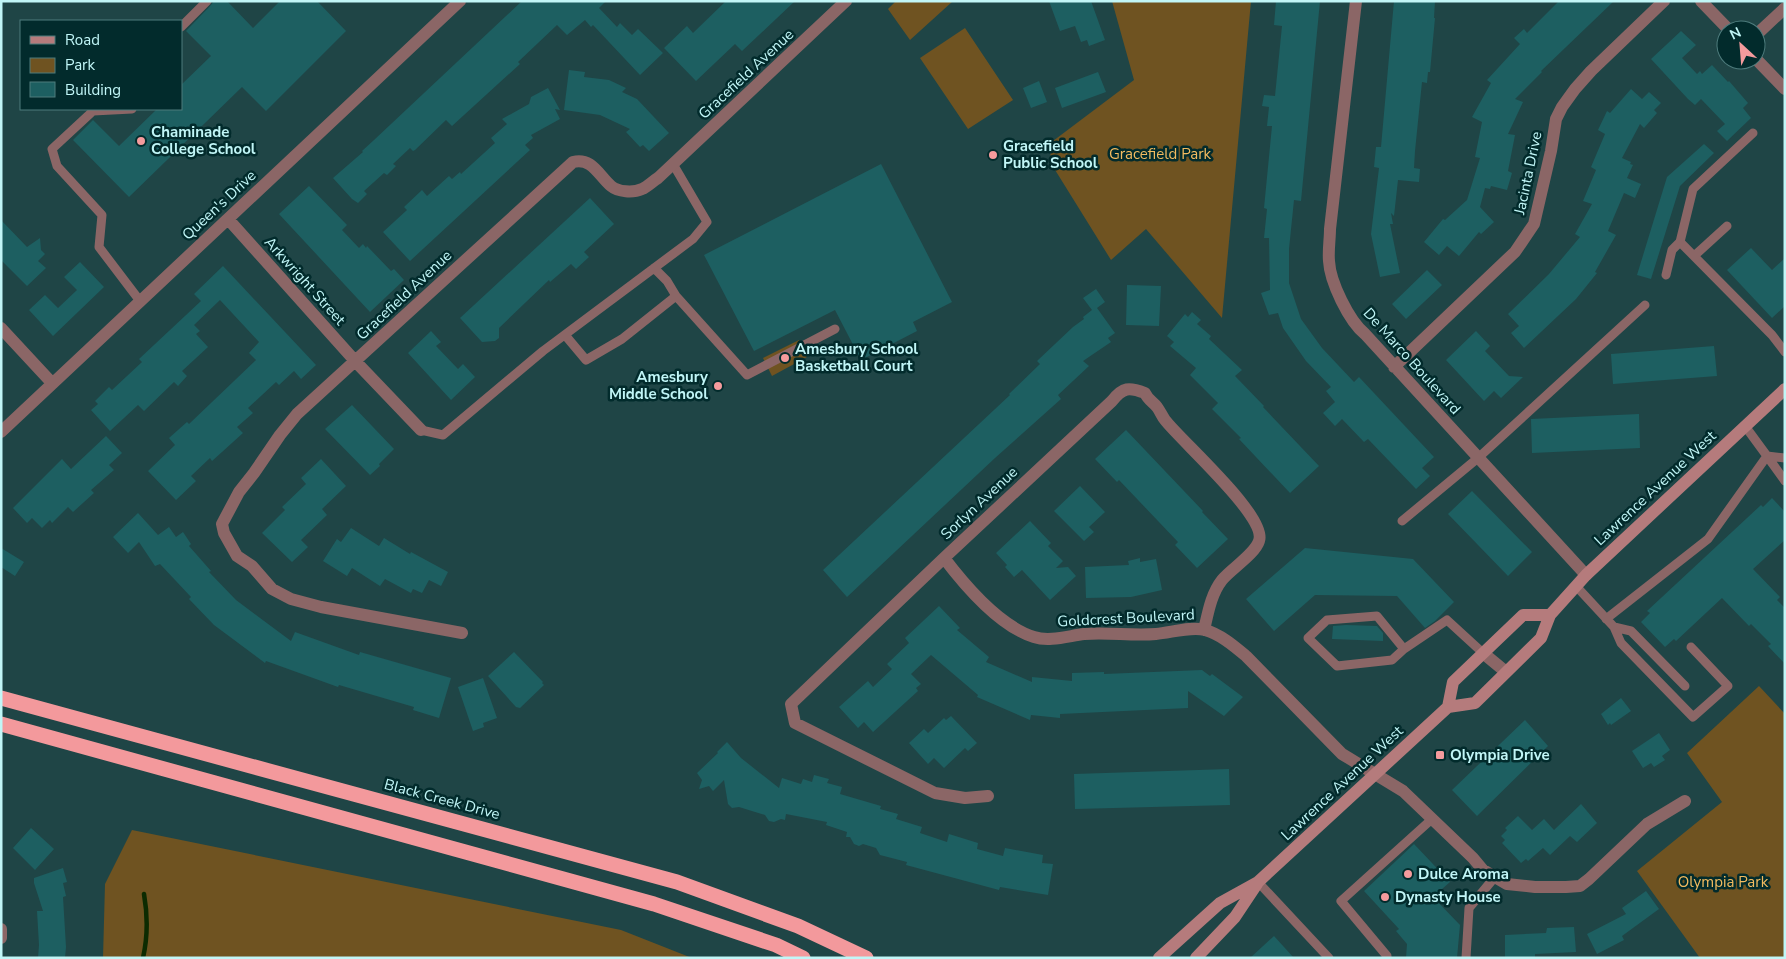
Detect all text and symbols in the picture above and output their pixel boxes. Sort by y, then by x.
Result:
legend [20,20,182,110]
north arrow [1716,20,1766,70]
text: N [1727,23,1744,45]
street label: Gracefield Avenue [694,25,798,123]
text: Road [65,30,100,50]
text: Park [65,55,95,75]
text: Building [65,80,121,100]
place label: Chaminade College School [151,122,256,159]
street label: Jacinta Drive [1509,130,1547,217]
marker: Chaminade College School [135,135,147,147]
place label: Gracefield Public School [1003,136,1098,173]
park label: Gracefield Park [1109,144,1212,164]
marker: Gracefield Public School [987,149,999,161]
street label: Queen's Drive [178,166,260,244]
street label: Arkwright Street [260,233,351,330]
street label: Gracefield Avenue [352,246,456,344]
street label: De Marco Boulevard [1359,304,1465,418]
place label: Amesbury School Basketball Court [795,339,918,376]
marker: Amesbury School Basketball Court [779,352,791,364]
place label: Amesbury Middle School [609,367,708,404]
marker: Amesbury Middle School [712,380,724,392]
street label: Lawrence Avenue West [1590,426,1721,550]
street label: Sorlyn Avenue [936,462,1022,544]
street label: Goldcrest Boulevard [1057,604,1195,632]
street label: Lawrence Avenue West [1277,721,1408,845]
place label: Olympia Drive [1450,745,1550,765]
marker: Olympia Drive [1434,749,1446,761]
street label: Black Creek Drive [382,774,502,824]
place label: Dulce Aroma [1418,864,1509,884]
marker: Dulce Aroma [1402,868,1414,880]
park label: Olympia Park [1678,872,1769,892]
place label: Dynasty House [1395,887,1501,907]
marker: Dynasty House [1379,891,1391,903]

